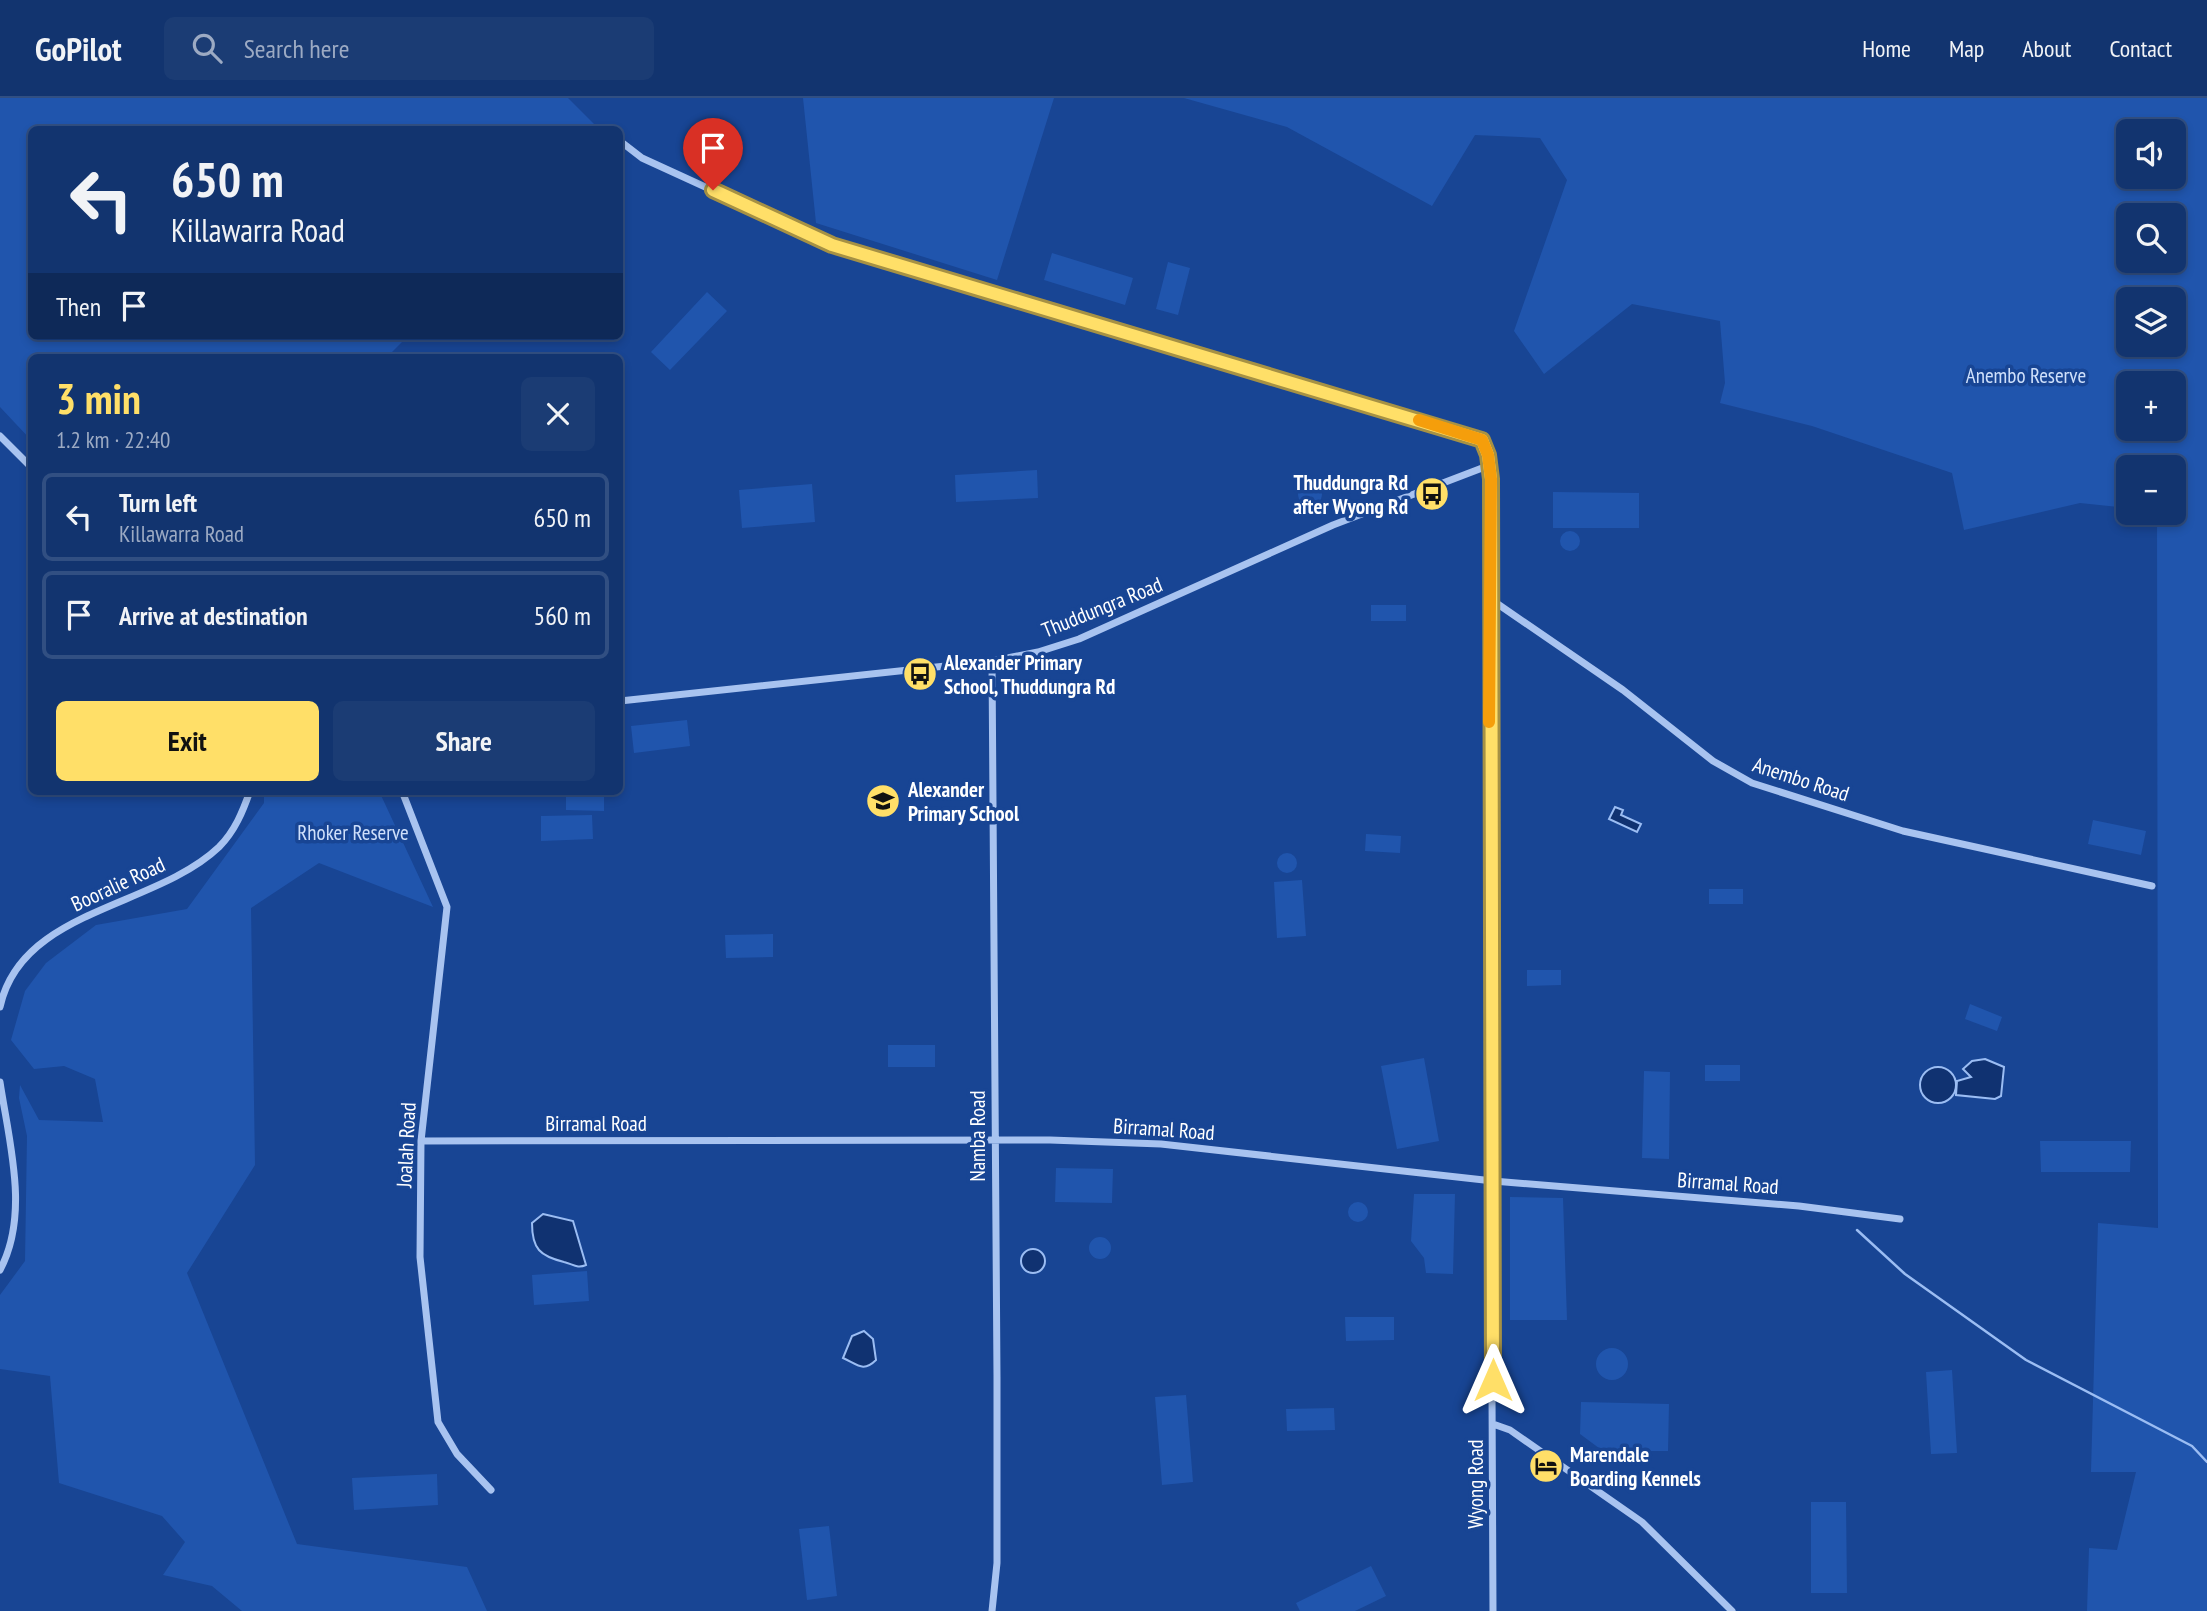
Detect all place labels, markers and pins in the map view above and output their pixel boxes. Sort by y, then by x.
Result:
pin [683,118,743,190]
place label: Thuddungra Rd after Wyong Rd [1293,469,1408,520]
bus stop icon: Thuddungra Rd after Wyong Rd [1413,475,1451,513]
place label: Alexander Primary School, Thuddungra Rd [943,649,1115,700]
bus stop icon: Alexander Primary School, Thuddungra Rd [901,655,939,693]
place label: Alexander Primary School [907,776,1020,827]
school or university icon: Alexander Primary School [864,782,902,820]
place label: Marendale Boarding Kennels [1570,1441,1701,1492]
hotel icon: Marendale Boarding Kennels [1527,1447,1565,1485]

